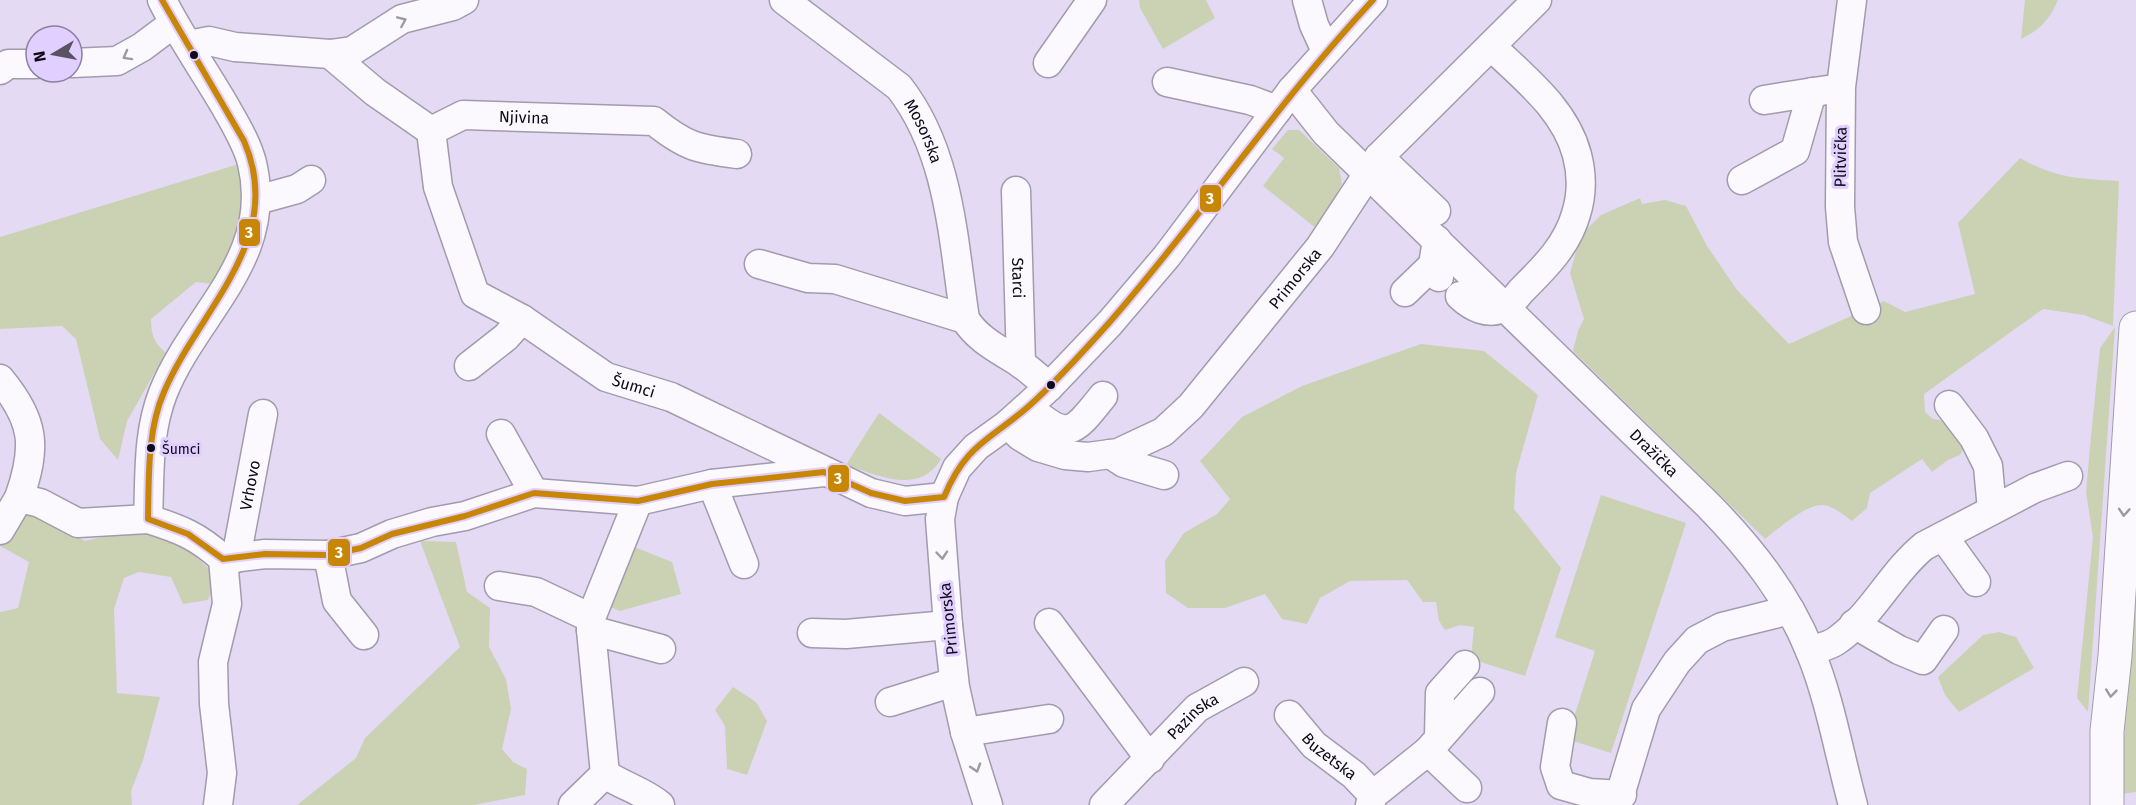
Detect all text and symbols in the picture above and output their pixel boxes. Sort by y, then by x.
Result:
one-way arrow [396,16,407,28]
north arrow [24,24,84,84]
one-way arrow [123,49,133,60]
unlabelled marker [188,49,200,61]
text: N [29,50,50,63]
street label: Mosorska [900,96,946,166]
street label: Njivina [499,107,550,128]
street label: Plitvička [1830,126,1851,188]
line badge: 3 [1199,184,1222,213]
text: 3 [1205,189,1214,208]
line badge: 3 [238,218,261,247]
text: 3 [244,223,253,242]
street label: Primorska [1265,244,1325,313]
street label: Starci [1008,257,1028,299]
street label: Šumci [610,370,657,402]
unlabelled marker [1045,379,1057,391]
street label: Dražička [1626,425,1682,481]
place label: Šumci [162,440,200,458]
marker: Šumci [145,442,157,454]
street label: Vrhovo [236,459,264,512]
line badge: 3 [827,464,850,493]
text: 3 [833,469,842,488]
one-way arrow [2118,507,2131,516]
line badge: 3 [327,538,351,567]
text: 3 [334,543,343,562]
one-way arrow [935,551,948,560]
street label: Primorska [935,582,962,656]
street label: Pazinska [1163,689,1222,743]
one-way arrow [2105,689,2118,698]
street label: Buzetska [1298,729,1360,784]
one-way arrow [969,762,981,773]

